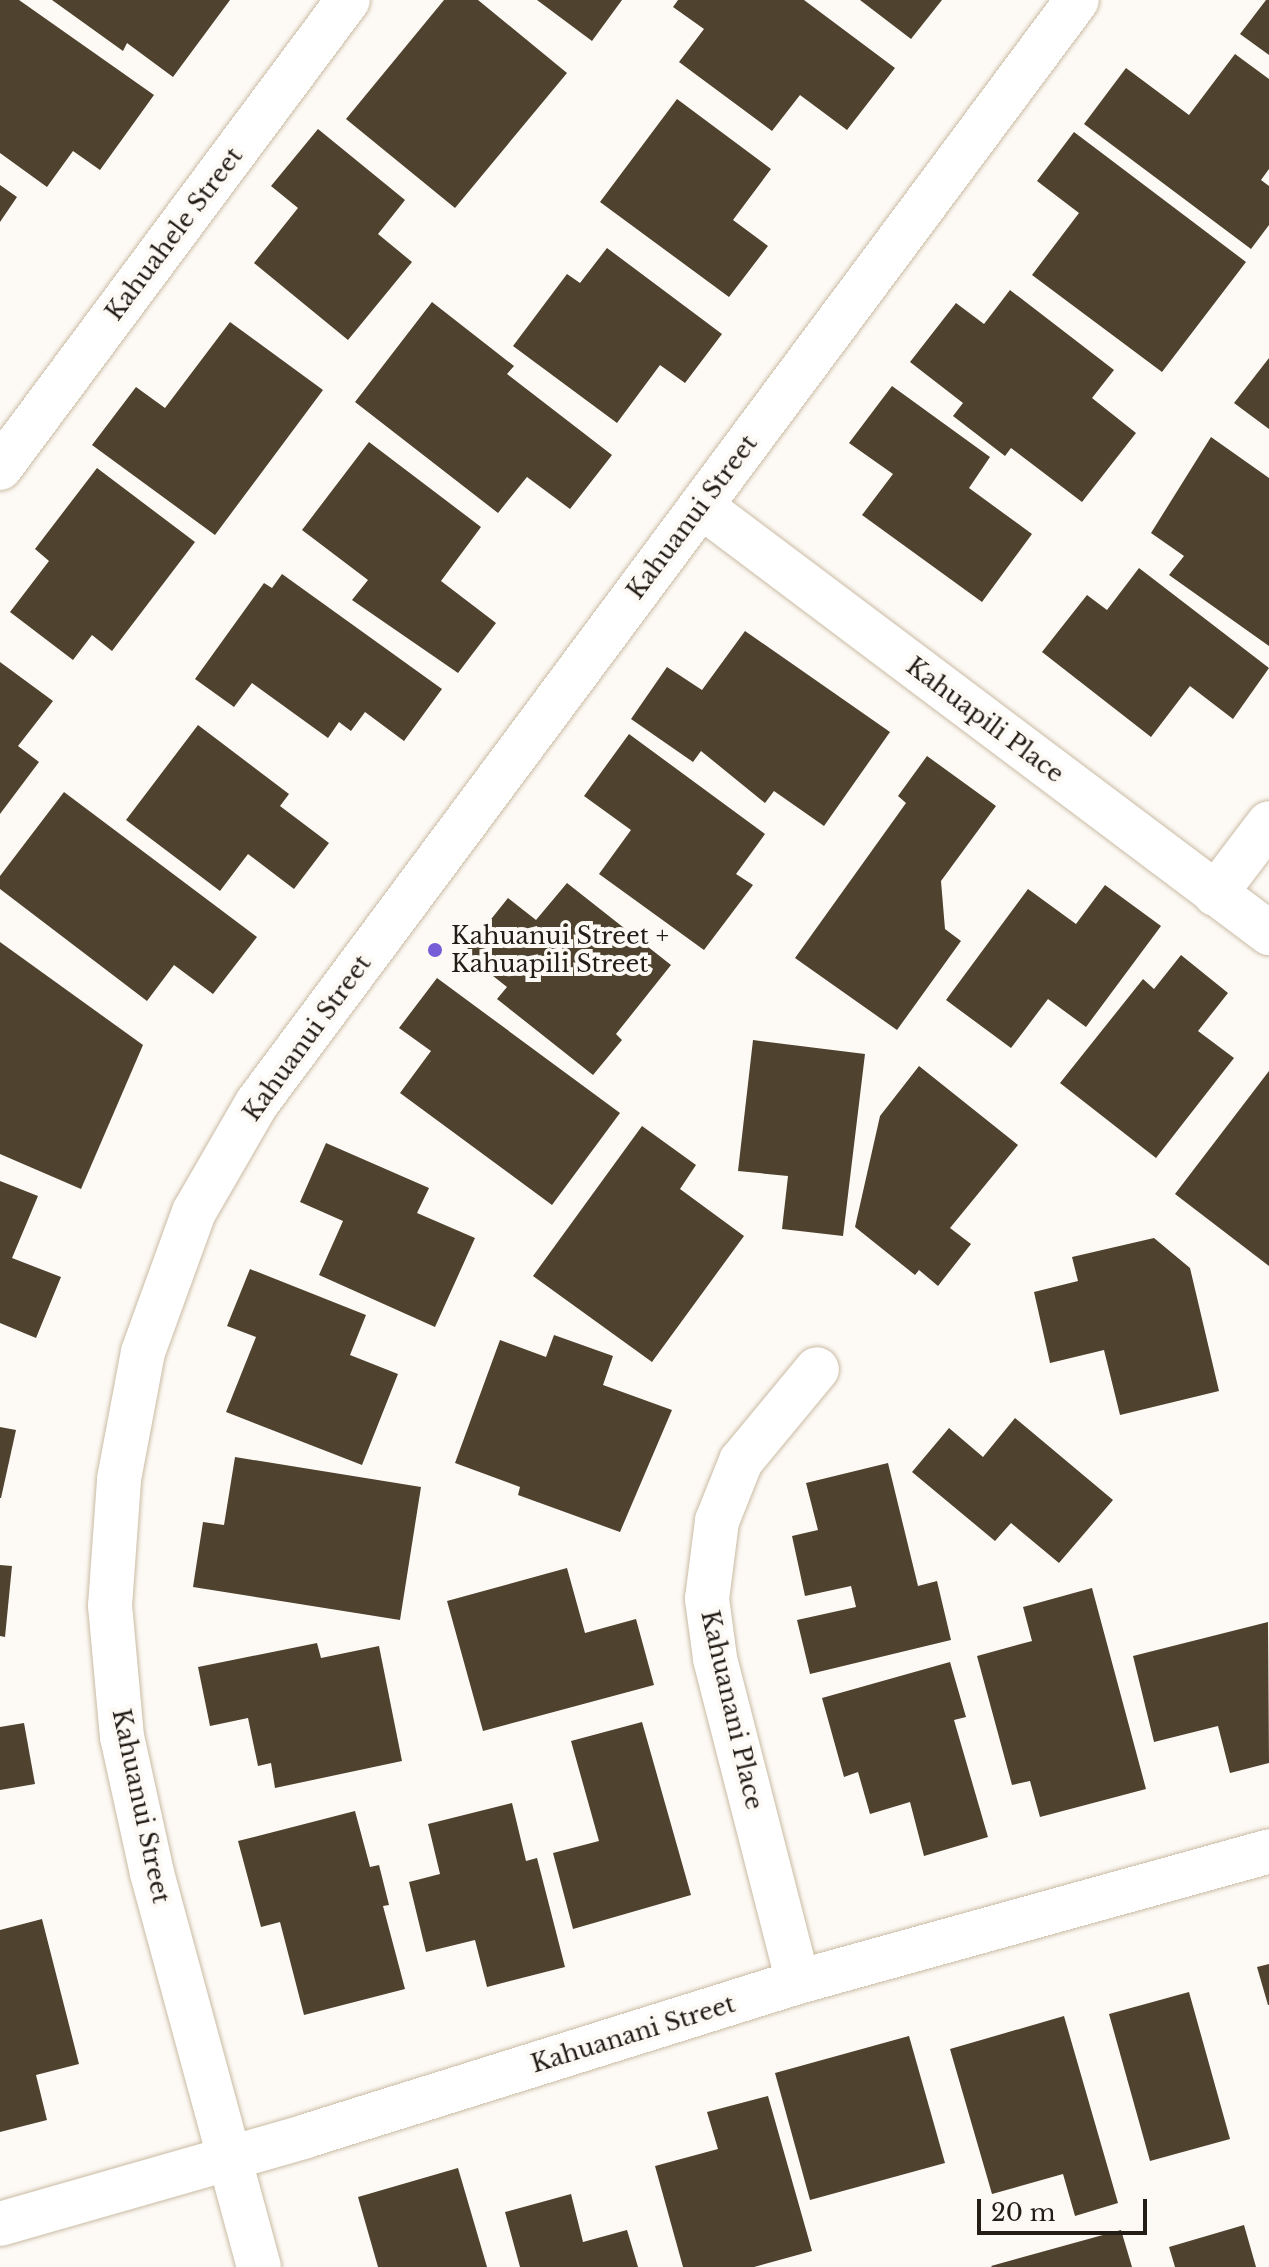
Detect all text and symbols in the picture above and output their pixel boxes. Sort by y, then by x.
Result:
street label: Kahuahele Street [100,142,248,326]
street label: Kahuanui Street [621,429,763,605]
street label: Kahuapili Place [901,651,1069,789]
place label: Kahuanui Street + Kahuapili Street [451,922,669,978]
marker: Kahuanui Street + Kahuapili Street [426,941,444,959]
street label: Kahuanui Street [237,950,377,1126]
street label: Kahuanani Place [695,1608,769,1812]
street label: Kahuanui Street [106,1706,176,1906]
street label: Kahuanani Street [528,1989,738,2079]
scale bar [981,2183,1151,2233]
text: 20 m [991,2198,1056,2227]

